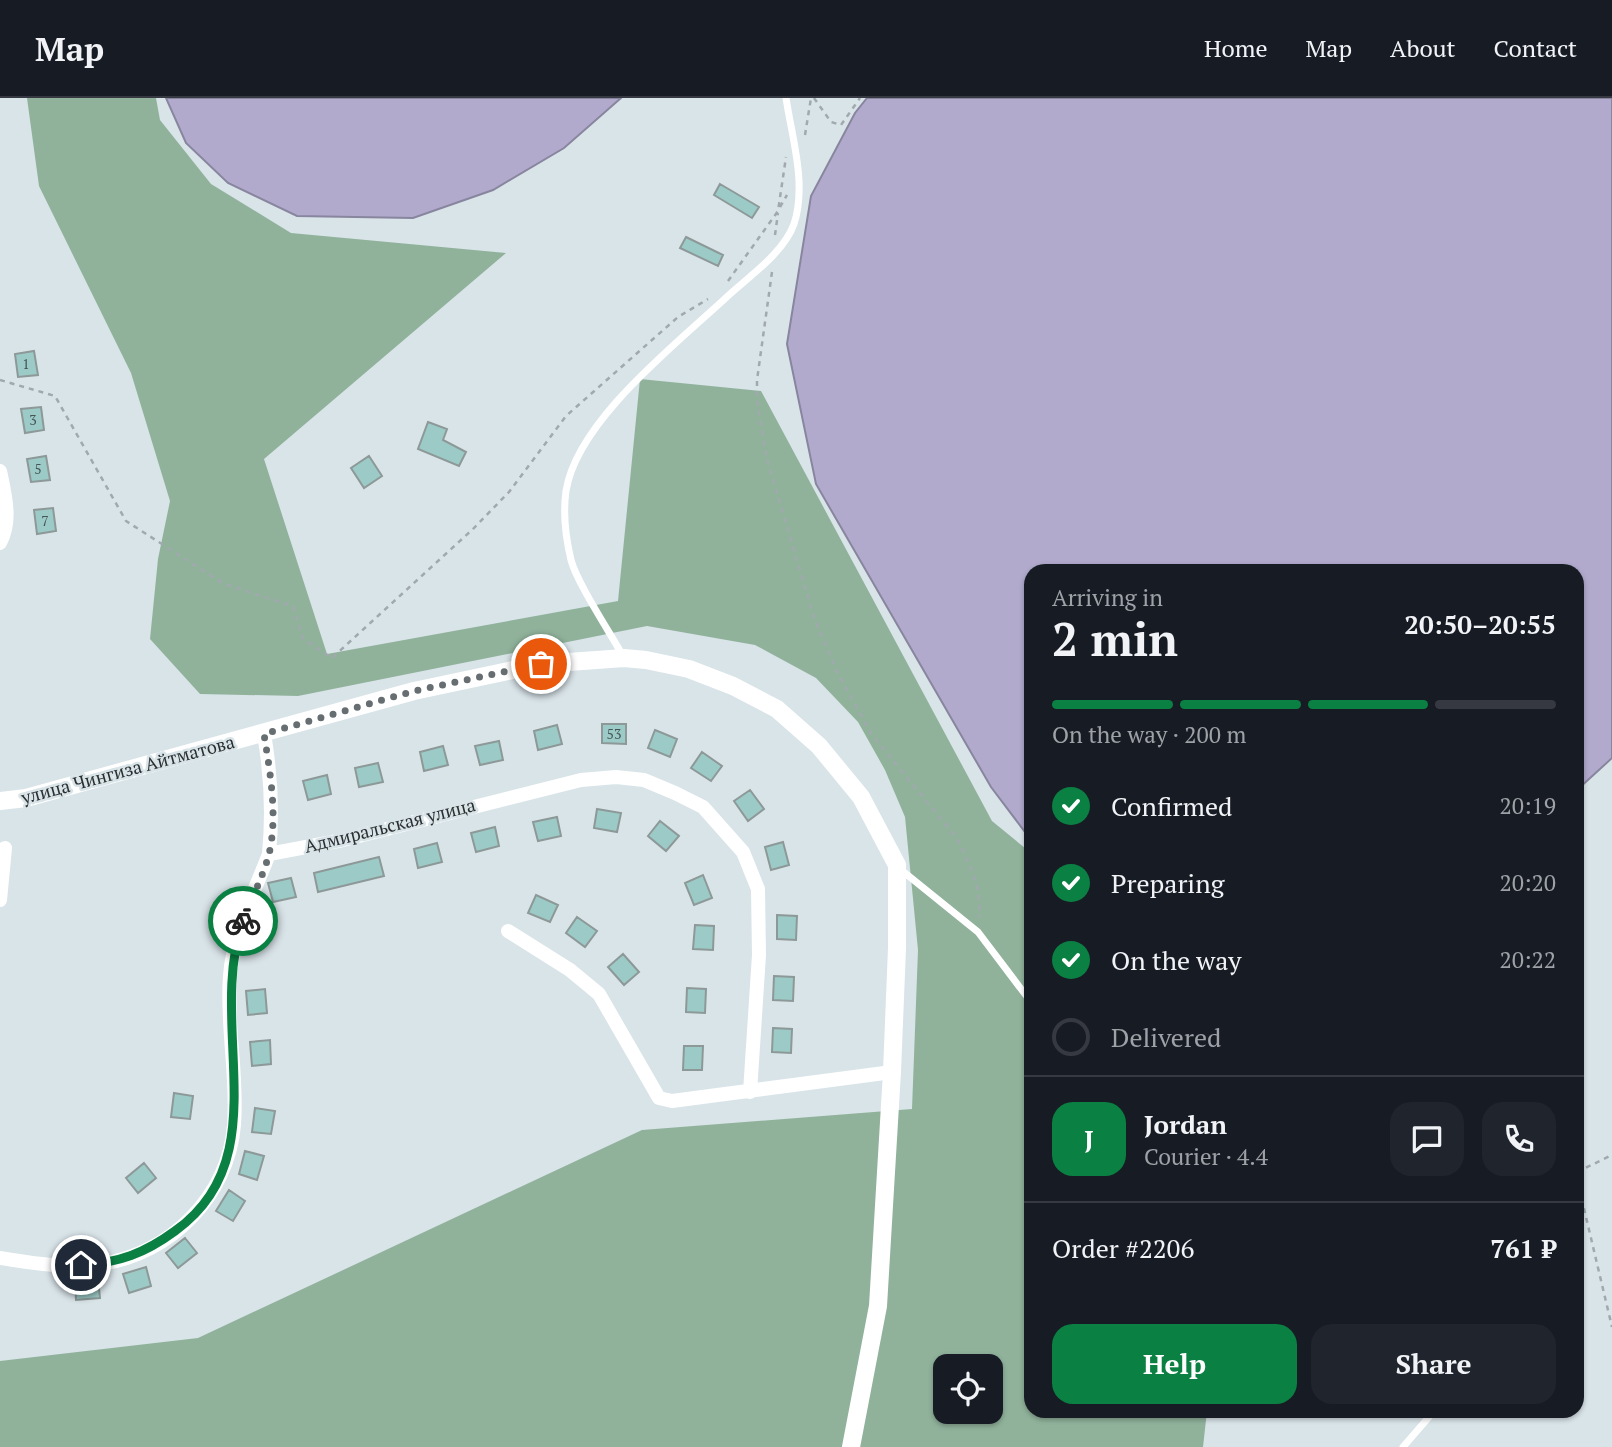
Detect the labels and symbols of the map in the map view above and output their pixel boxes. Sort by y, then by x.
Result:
house number: 1 [22,354,30,373]
house number: 3 [29,410,37,429]
house number: 5 [34,459,42,478]
house number: 7 [41,511,49,530]
pin [511,634,571,694]
house number: 53 [607,724,621,743]
street label: улица Чингиза Айтматова [17,729,237,809]
street label: Адмиральская улица [302,792,478,858]
courier [208,886,278,956]
pin [51,1235,111,1295]

